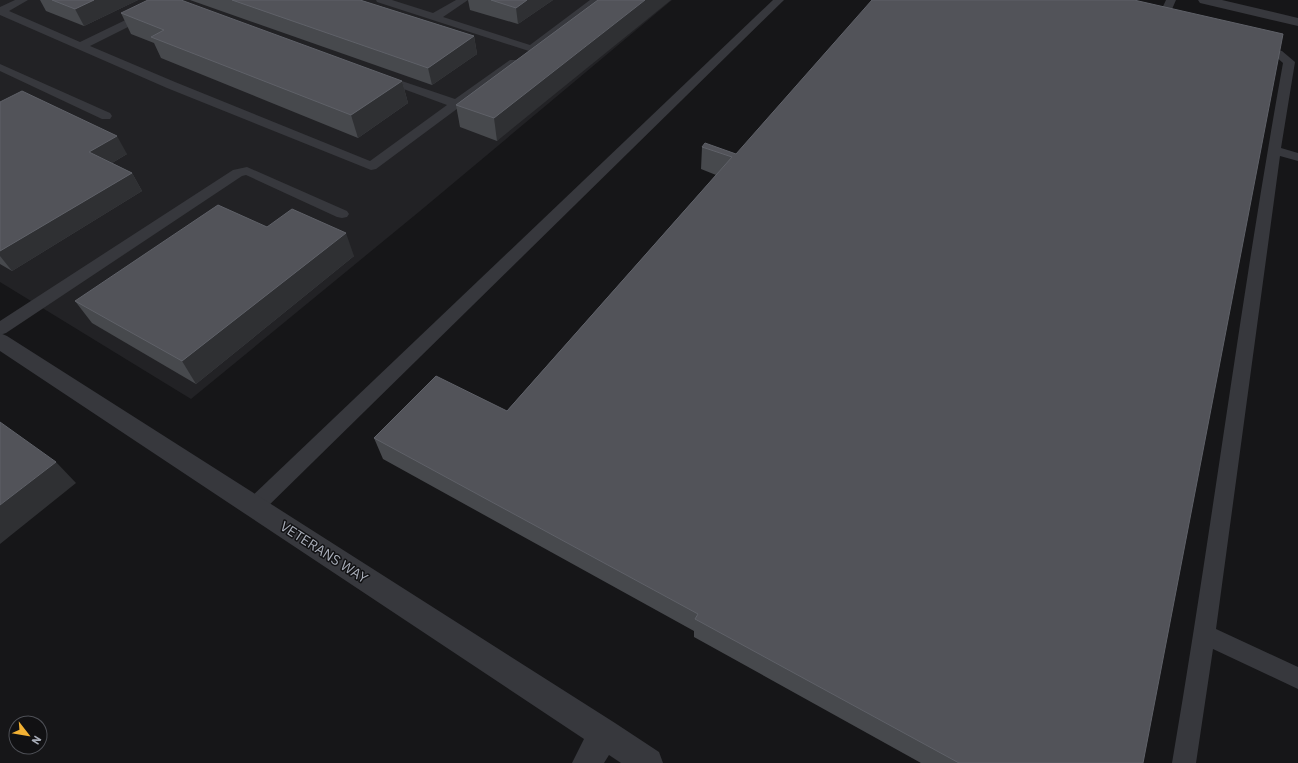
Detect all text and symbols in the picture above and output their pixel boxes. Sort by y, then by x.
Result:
street label: VETERANS WAY [277,517,372,587]
north arrow [8,715,48,755]
text: N [29,733,45,747]

